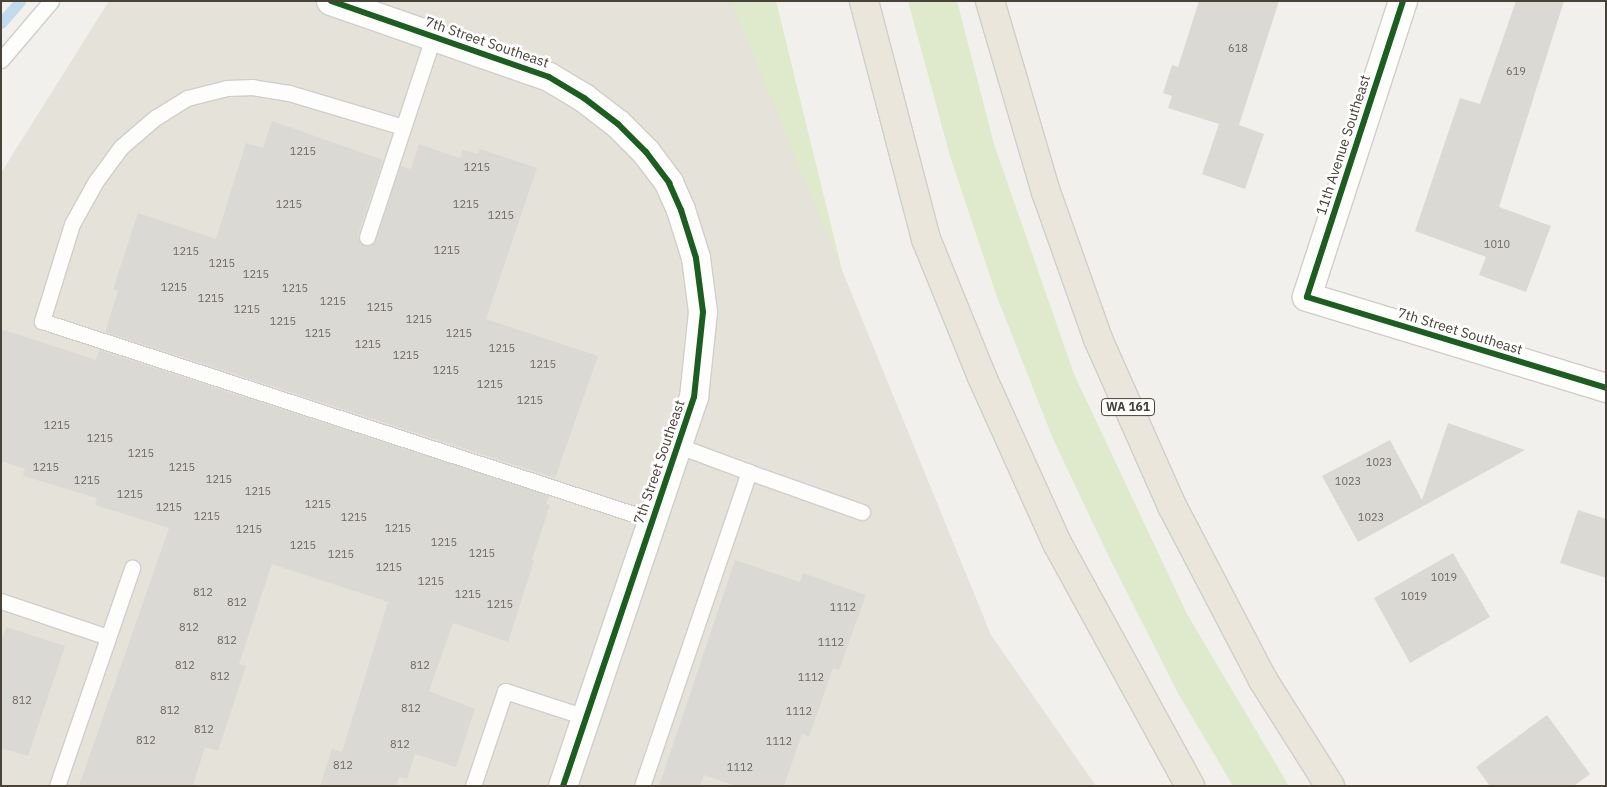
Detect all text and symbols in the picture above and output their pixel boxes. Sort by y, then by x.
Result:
street label: 7th Street Southeast [423,13,551,71]
house number: 618 [1228,41,1248,55]
house number: 619 [1506,64,1526,78]
street label: 11th Avenue Southeast [1312,73,1374,217]
house number: 1215 [290,144,316,158]
house number: 1215 [464,160,490,174]
house number: 1215 [276,197,302,211]
house number: 1215 [453,197,479,211]
house number: 1215 [488,208,514,222]
house number: 1010 [1484,237,1510,251]
house number: 1215 [434,243,460,257]
house number: 1215 [173,244,199,258]
house number: 1215 [209,256,235,270]
house number: 1215 [243,267,269,281]
house number: 1215 [161,280,187,294]
house number: 1215 [282,281,308,295]
house number: 1215 [198,291,224,305]
house number: 1215 [320,294,346,308]
house number: 1215 [367,300,393,314]
house number: 1215 [234,302,260,316]
street label: 7th Street Southeast [1395,304,1525,358]
house number: 1215 [406,312,432,326]
house number: 1215 [270,314,296,328]
house number: 1215 [305,326,331,340]
house number: 1215 [446,326,472,340]
house number: 1215 [355,337,381,351]
house number: 1215 [489,341,515,355]
house number: 1215 [393,348,419,362]
house number: 1215 [530,357,556,371]
house number: 1215 [433,363,459,377]
house number: 1215 [477,377,503,391]
house number: 1215 [517,393,543,407]
street label: 7th Street Southeast [630,398,688,526]
road number: WA 161 [1100,398,1156,417]
house number: 1215 [44,418,70,432]
house number: 1215 [87,431,113,445]
house number: 1215 [128,446,154,460]
house number: 1023 [1366,455,1392,469]
house number: 1215 [33,460,59,474]
house number: 1215 [169,460,195,474]
house number: 1215 [206,472,232,486]
house number: 1215 [74,473,100,487]
house number: 1023 [1335,474,1361,488]
house number: 1215 [245,484,271,498]
house number: 1215 [117,487,143,501]
house number: 1215 [305,497,331,511]
house number: 1215 [156,500,182,514]
house number: 1215 [194,509,220,523]
house number: 1215 [341,510,367,524]
house number: 1023 [1358,510,1384,524]
house number: 1215 [385,521,411,535]
house number: 1215 [236,522,262,536]
house number: 1215 [431,535,457,549]
house number: 1215 [290,538,316,552]
house number: 1215 [469,546,495,560]
house number: 1215 [328,547,354,561]
house number: 1215 [376,560,402,574]
house number: 1019 [1431,570,1457,584]
house number: 1215 [418,574,444,588]
house number: 812 [193,585,213,599]
house number: 1215 [455,587,481,601]
house number: 1019 [1401,589,1427,603]
house number: 812 [227,595,247,609]
house number: 1215 [487,597,513,611]
house number: 1112 [830,600,856,614]
house number: 812 [179,620,199,634]
house number: 812 [217,633,237,647]
house number: 1112 [818,635,844,649]
house number: 812 [175,658,195,672]
house number: 812 [410,658,430,672]
house number: 812 [210,669,230,683]
house number: 1112 [798,670,824,684]
house number: 812 [12,693,32,707]
house number: 812 [401,701,421,715]
house number: 812 [160,703,180,717]
house number: 1112 [786,704,812,718]
house number: 812 [194,722,214,736]
house number: 812 [136,733,156,747]
house number: 1112 [766,734,792,748]
house number: 812 [390,737,410,751]
house number: 812 [333,758,353,772]
house number: 1112 [727,760,753,774]

